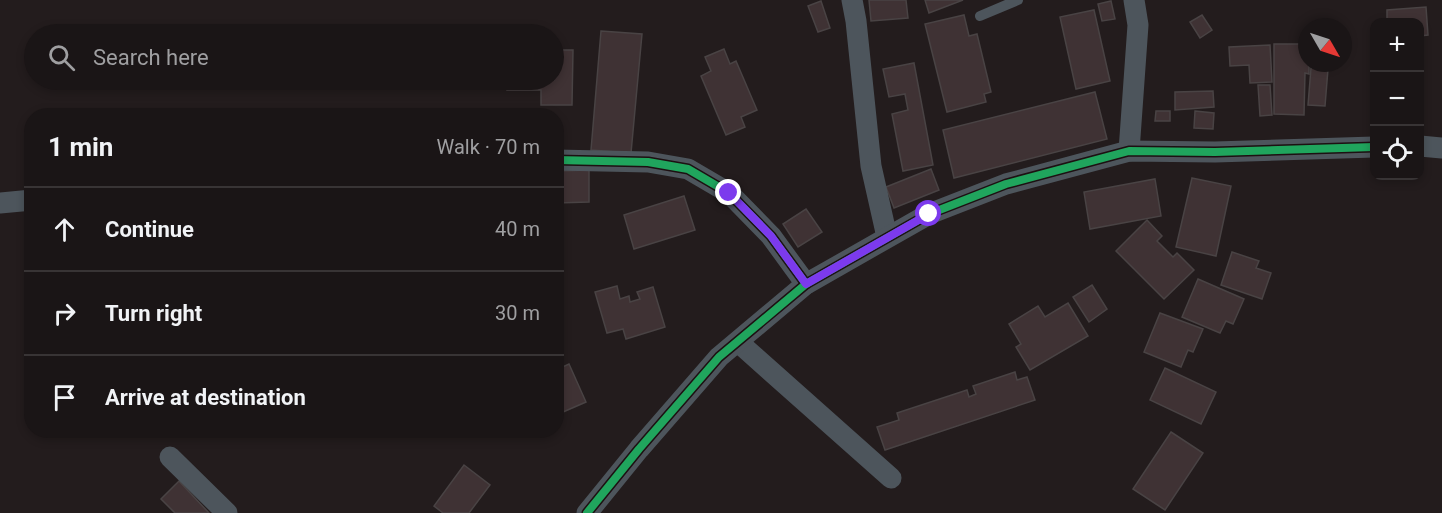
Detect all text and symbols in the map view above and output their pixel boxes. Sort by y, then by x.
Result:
north arrow [1298,18,1352,72]
map controls [1370,18,1424,180]
button: + [1370,18,1424,72]
search box [24,24,564,90]
icon: search [45,41,78,74]
text: Search here [93,45,209,70]
button: − [1370,72,1424,126]
button: locate [1370,126,1424,180]
text: 1 min [48,132,113,162]
text: Walk · 70 m [437,135,540,159]
route end [715,179,741,205]
route start [915,200,941,226]
icon: ahead [48,213,81,246]
text: Continue [105,217,194,242]
text: 40 m [495,217,540,241]
icon: right [48,297,81,330]
text: Turn right [105,301,202,326]
text: 30 m [495,301,540,325]
icon: arrive [48,381,81,414]
text: Arrive at destination [105,385,306,410]

